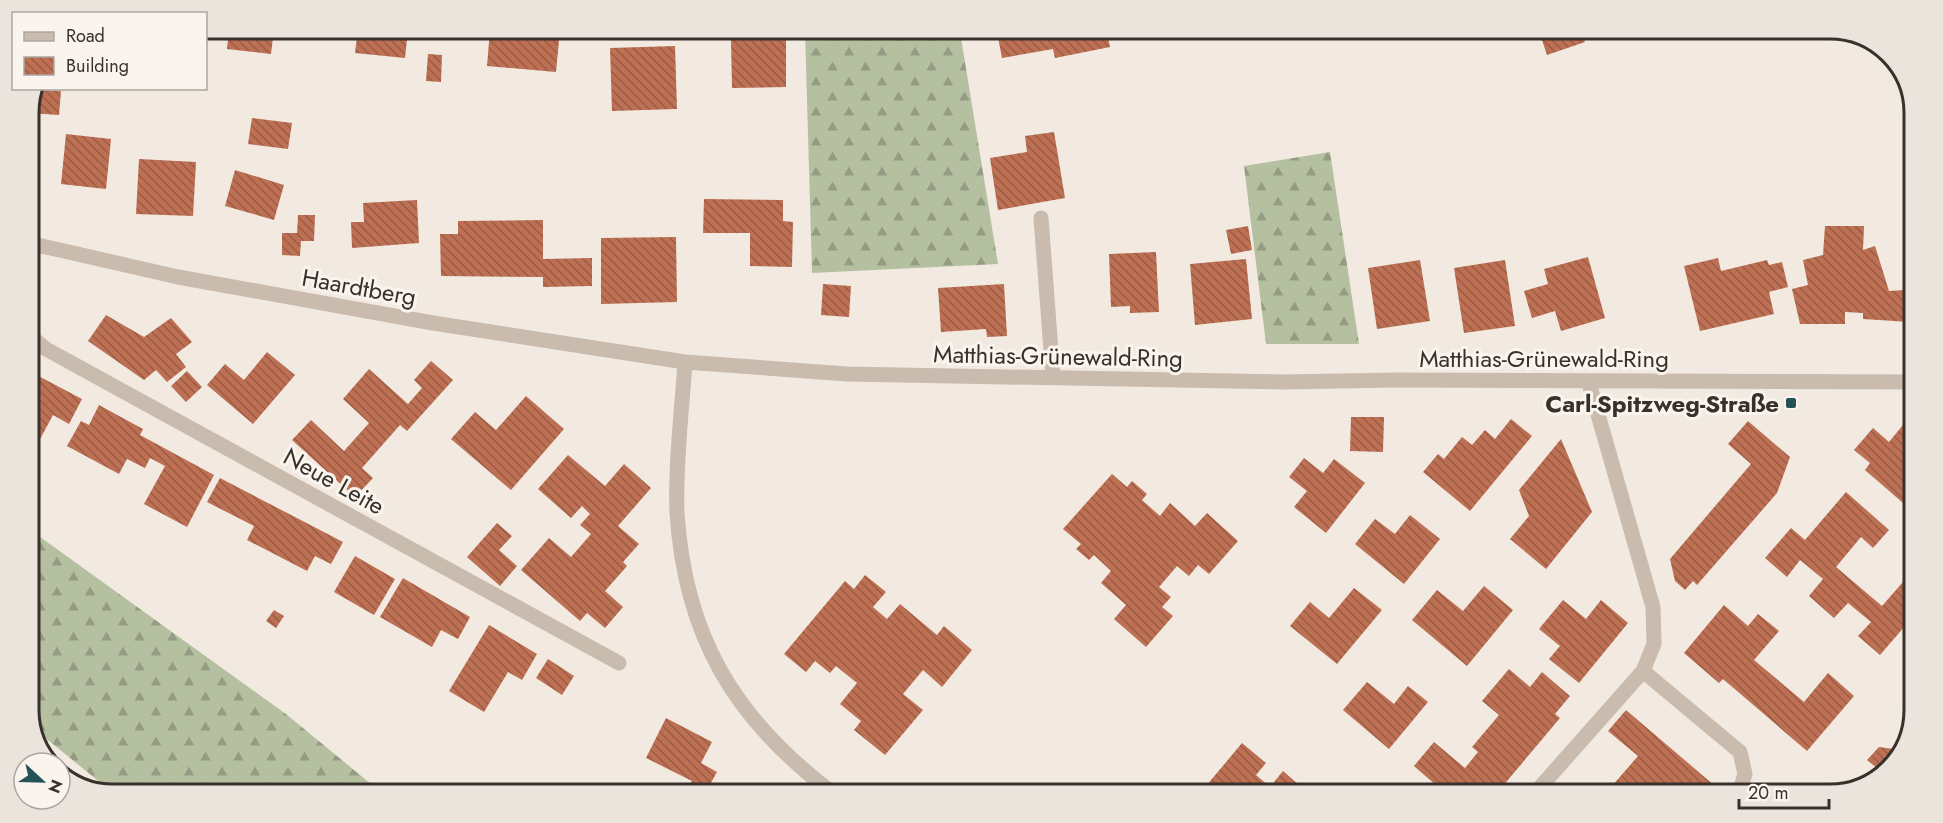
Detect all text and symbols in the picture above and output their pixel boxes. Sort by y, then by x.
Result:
legend [12,12,207,90]
text: Road [66,23,105,49]
text: Building [66,53,129,79]
street label: Haardtberg [299,260,419,314]
street label: Matthias-Grünewald-Ring [933,336,1183,376]
street label: Matthias-Grünewald-Ring [1419,341,1669,376]
place label: Carl-Spitzweg-Straße [1545,386,1779,421]
marker: Carl-Spitzweg-Straße [1784,396,1798,410]
street label: Neue Leite [277,439,391,523]
north arrow [12,751,72,811]
scale bar [1739,772,1829,810]
text: N [42,776,68,797]
text: 20 m [1748,780,1788,806]

